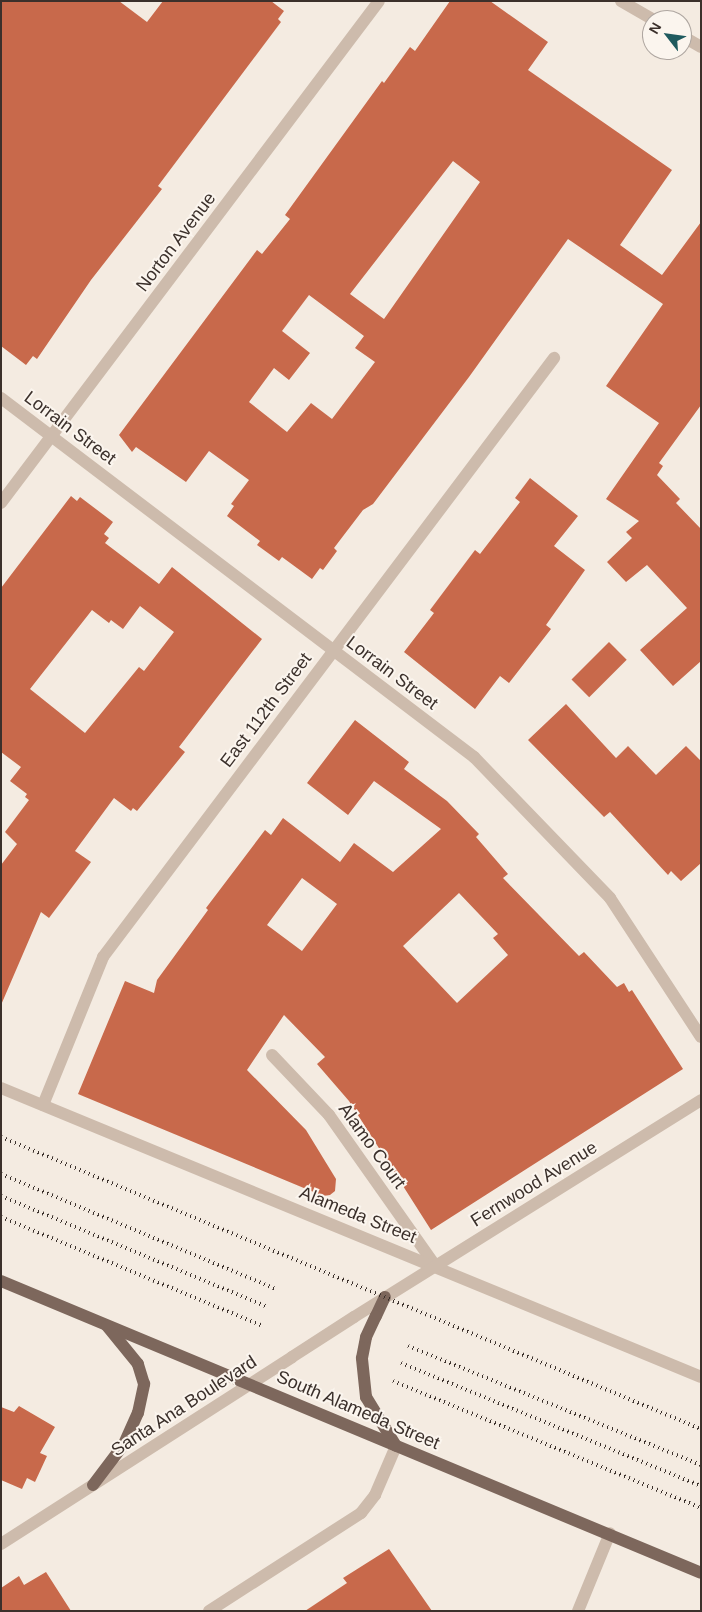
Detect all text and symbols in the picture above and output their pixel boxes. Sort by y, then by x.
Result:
north arrow [642,10,692,60]
text: N [645,20,664,36]
street label: Norton Avenue [131,188,221,296]
street label: Lorrain Street [20,387,120,469]
street label: Lorrain Street [342,632,442,714]
street label: East 112th Street [216,648,316,772]
street label: Alamo Court [334,1099,410,1193]
street label: Fernwood Avenue [466,1136,602,1232]
street label: Alameda Street [296,1182,420,1248]
street label: Santa Ana Boulevard [107,1351,261,1461]
street label: South Alameda Street [273,1366,443,1454]

